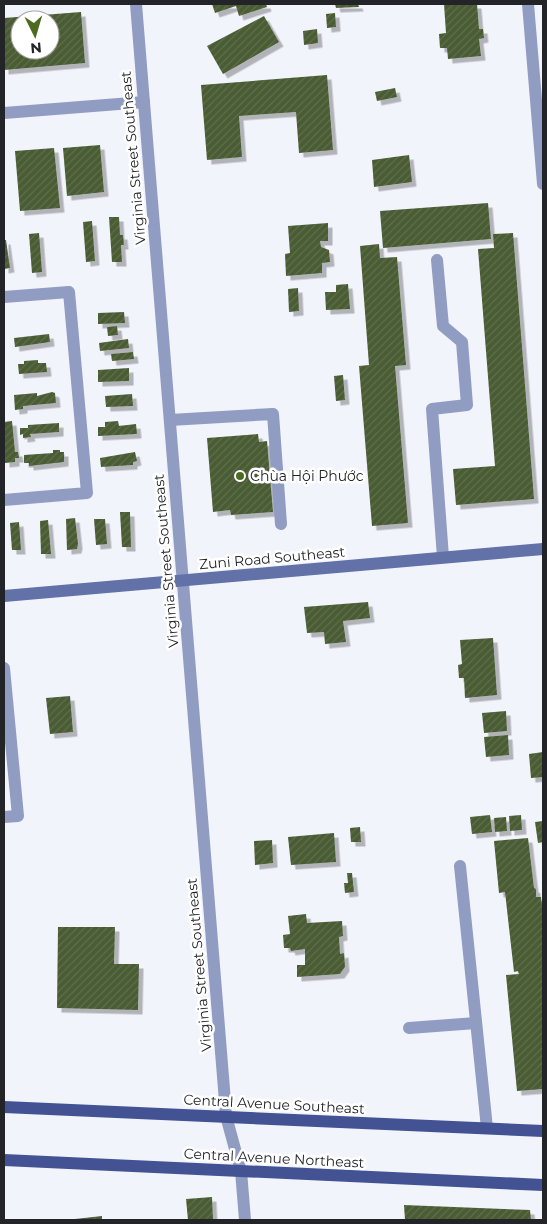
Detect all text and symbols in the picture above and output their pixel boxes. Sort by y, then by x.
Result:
north arrow [10,10,60,60]
text: N [30,38,43,57]
street label: Virginia Street Southeast [116,70,150,246]
place label: Chùa Hội Phước [250,467,364,485]
marker: Chùa Hội Phước [234,470,246,482]
street label: Virginia Street Southeast [149,473,183,649]
street label: Zuni Road Southeast [198,543,346,573]
street label: Virginia Street Southeast [182,877,216,1053]
street label: Central Avenue Southeast [183,1090,365,1118]
street label: Central Avenue Northeast [183,1144,365,1172]

